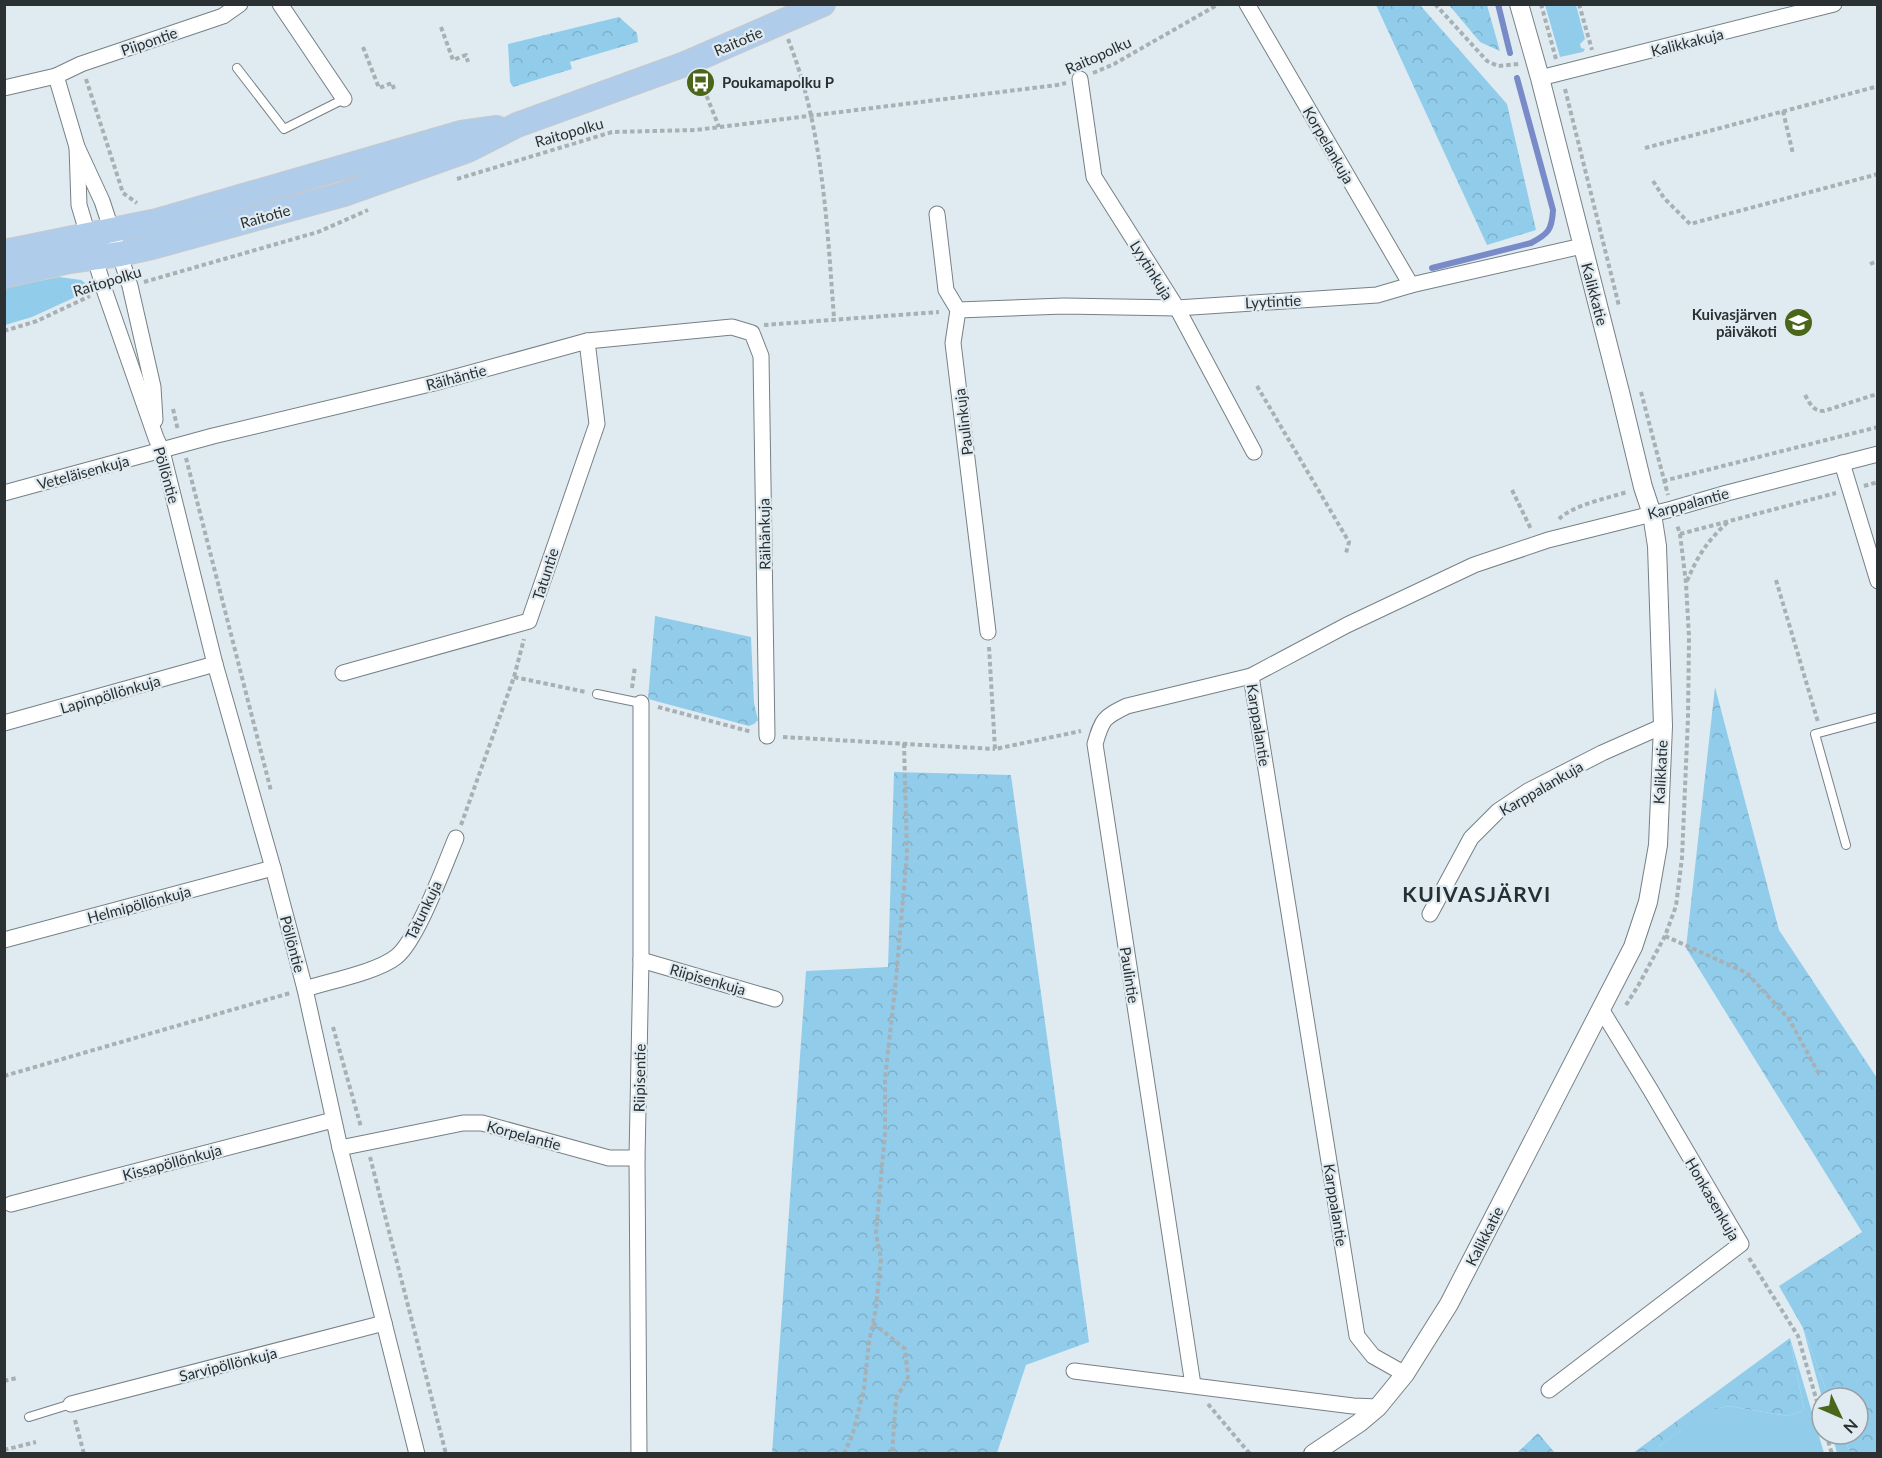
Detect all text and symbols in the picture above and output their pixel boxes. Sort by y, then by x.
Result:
street label: Piipontie [118,23,180,59]
street label: Raitotie [711,23,765,59]
street label: Kalikkakuja [1649,24,1725,60]
street label: Raitopolku [1062,32,1134,78]
bus stop icon: Poukamapolku P [685,66,717,98]
place label: Poukamapolku P [722,73,834,91]
street label: Korpelankuja [1300,103,1358,187]
street label: Raitopolku [533,114,605,150]
street label: Raitotie [238,200,292,232]
street label: Lyytinkuja [1127,237,1177,303]
street label: Kalikkatie [1578,261,1612,327]
street label: Raitopolku [71,262,143,300]
street label: Lyytintie [1244,291,1302,311]
place label: Kuivasjärven päiväkoti [1692,305,1777,340]
school or university icon: Kuivasjärven päiväkoti [1782,307,1814,339]
street label: Räihäntie [424,360,488,394]
street label: Paulinkuja [950,388,976,456]
street label: Pöllöntie [150,445,184,505]
street label: Veteläisenkuja [35,451,131,493]
street label: Karppalantie [1645,483,1731,522]
street label: Räihänkuja [754,498,774,570]
street label: Tatuntie [528,546,562,602]
street label: Lapinpöllönkuja [58,671,162,717]
street label: Karppalantie [1244,682,1274,768]
street label: Kalikkatie [1649,739,1671,805]
street label: Karppalankuja [1496,757,1586,819]
street label: Tatunkuja [401,877,445,943]
district label: KUIVASJÄRVI [1402,881,1552,906]
street label: Helmipöllönkuja [85,882,193,926]
street label: Pöllöntie [277,914,309,974]
street label: Paulintie [1117,945,1143,1005]
street label: Riipisenkuja [668,960,748,998]
street label: Riipisentie [629,1044,649,1112]
street label: Korpelantie [485,1116,563,1154]
street label: Kissapöllönkuja [120,1140,224,1184]
street label: Honkasenkuja [1682,1154,1744,1244]
street label: Karppalantie [1321,1162,1351,1248]
street label: Kalikkatie [1461,1203,1507,1269]
street label: Sarvipöllönkuja [177,1343,279,1385]
north arrow [1810,1386,1870,1446]
text: N [1840,1416,1862,1438]

